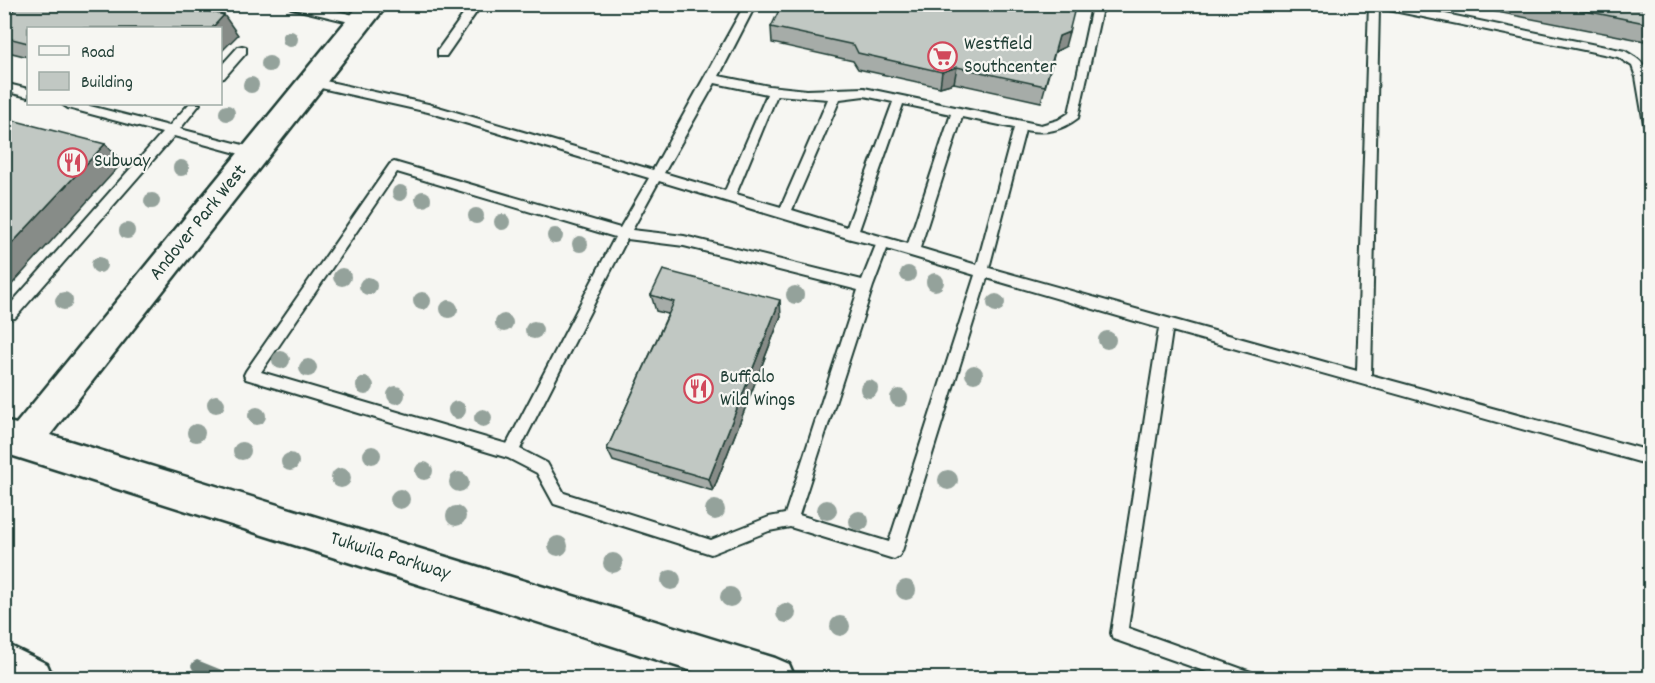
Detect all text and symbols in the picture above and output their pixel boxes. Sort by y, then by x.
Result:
legend [27,27,222,105]
place label: Westfield Southcenter [964,31,1057,82]
supermarket icon: Westfield Southcenter [927,40,959,72]
text: Road [81,41,115,66]
text: Building [81,71,133,96]
restaurant icon: Subway [57,146,89,178]
place label: Subway [94,148,151,176]
street label: Andover Park West [143,159,255,287]
place label: Buffalo Wild Wings [720,364,795,415]
restaurant icon: Buffalo Wild Wings [683,373,715,405]
street label: Tukwila Parkway [326,525,454,589]

